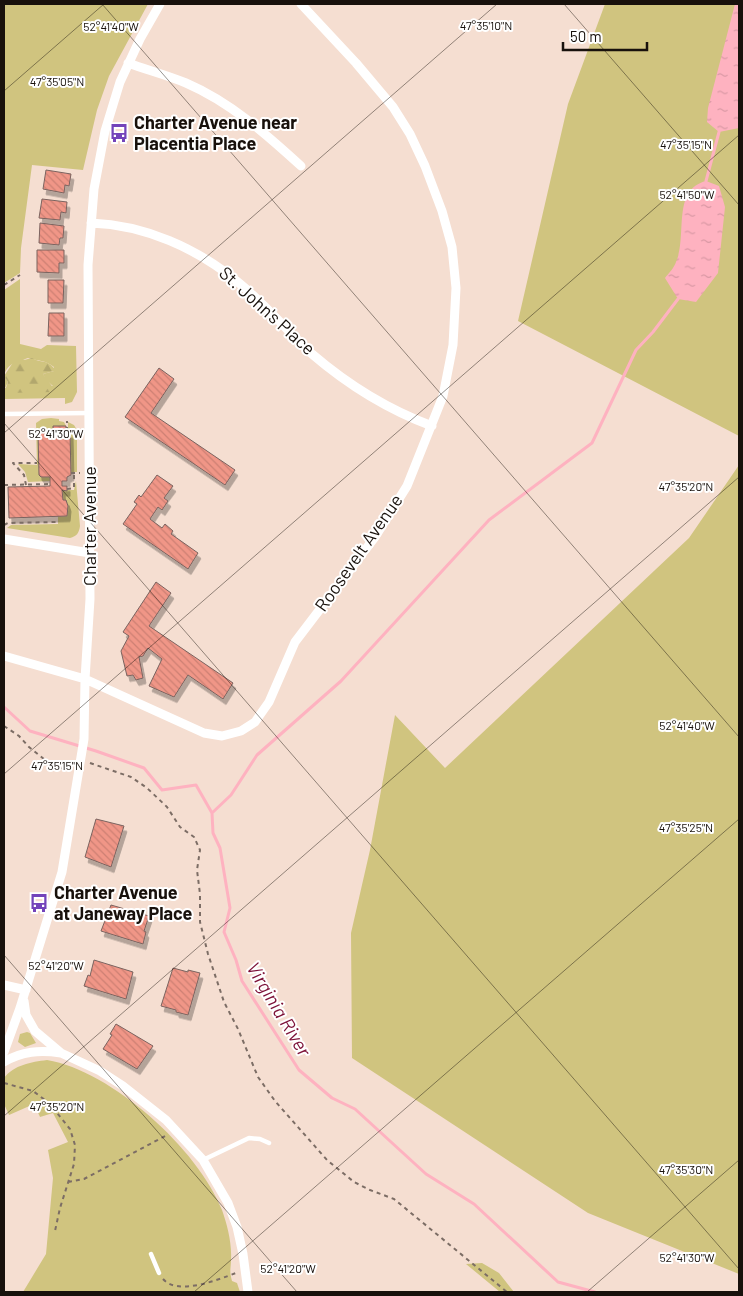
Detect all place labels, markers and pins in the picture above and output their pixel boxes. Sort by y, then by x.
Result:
place label: Charter Avenue near Placentia Place [134,111,297,154]
bus stop icon: Charter Avenue near Placentia Place [108,122,130,144]
place label: Charter Avenue at Janeway Place [54,881,193,924]
bus stop icon: Charter Avenue at Janeway Place [28,892,50,914]

